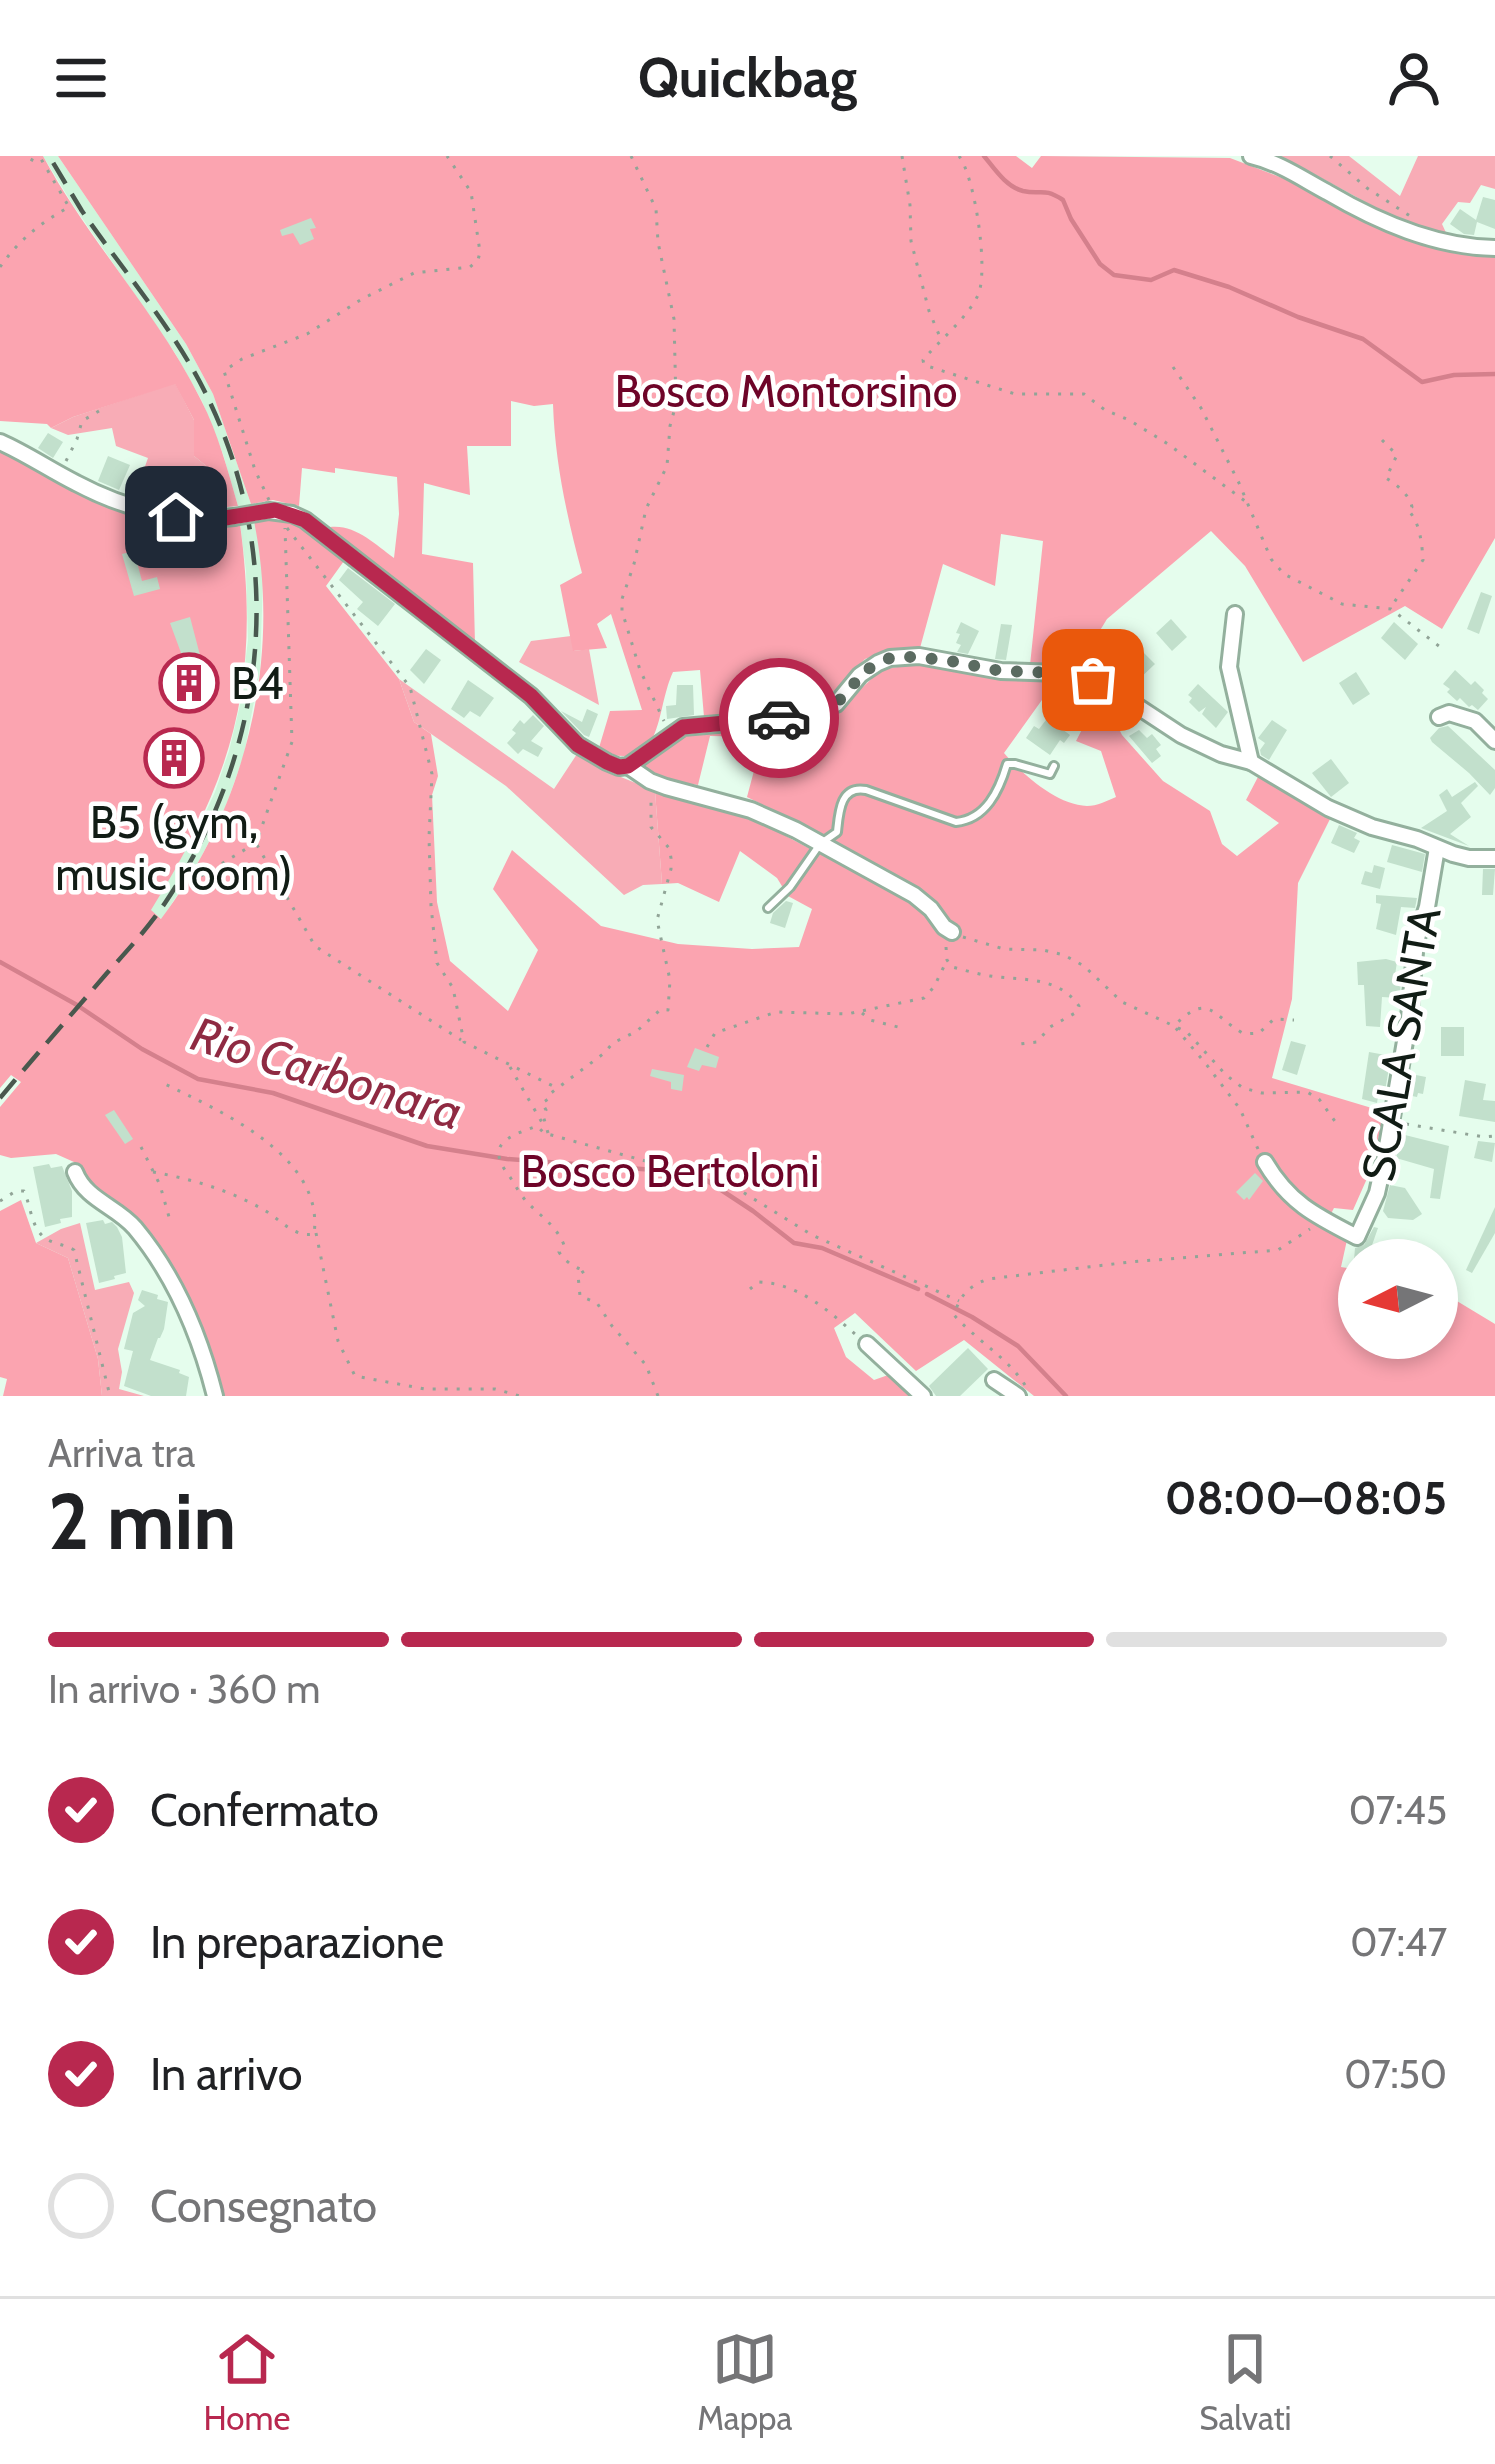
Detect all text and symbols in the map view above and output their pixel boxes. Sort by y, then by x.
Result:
icon: menu [48,45,114,111]
text: Quickbag [638,45,857,111]
icon: person [1381,45,1447,111]
park label: Bosco Montorsino [615,364,957,418]
pin [125,466,227,568]
icon: home [143,484,209,550]
pin [1042,629,1144,731]
icon: bag [1060,647,1126,713]
building icon: B4 [158,652,220,714]
place label: B4 [231,656,284,710]
courier [719,658,839,778]
icon: car [746,685,812,751]
building icon: B5 (gym, music room) [143,727,205,789]
place label: B5 (gym, music room) [55,795,293,901]
street label: SCALA SANTA [1350,903,1452,1185]
water label: Rio Carbonara [185,1004,469,1142]
park label: Bosco Bertoloni [521,1144,819,1198]
north arrow [1338,1239,1458,1359]
map controls [1338,1239,1458,1359]
text: Arriva tra [48,1429,195,1477]
text: 08:00–08:05 [1165,1471,1447,1525]
text: 2 min [48,1474,236,1569]
text: In arrivo · 360 m [48,1665,320,1713]
icon: check [48,1777,114,1843]
text: Confermato [150,1783,379,1837]
text: 07:45 [1349,1786,1447,1834]
icon: check [48,1909,114,1975]
text: In preparazione [150,1915,444,1969]
text: 07:47 [1350,1918,1447,1966]
icon: check [48,2041,114,2107]
text: In arrivo [150,2047,302,2101]
text: 07:50 [1344,2050,1447,2098]
text: Consegnato [150,2179,377,2233]
tab: Home [203,2326,290,2438]
tab: Mappa [697,2326,792,2438]
tab: Salvati [1199,2326,1292,2438]

